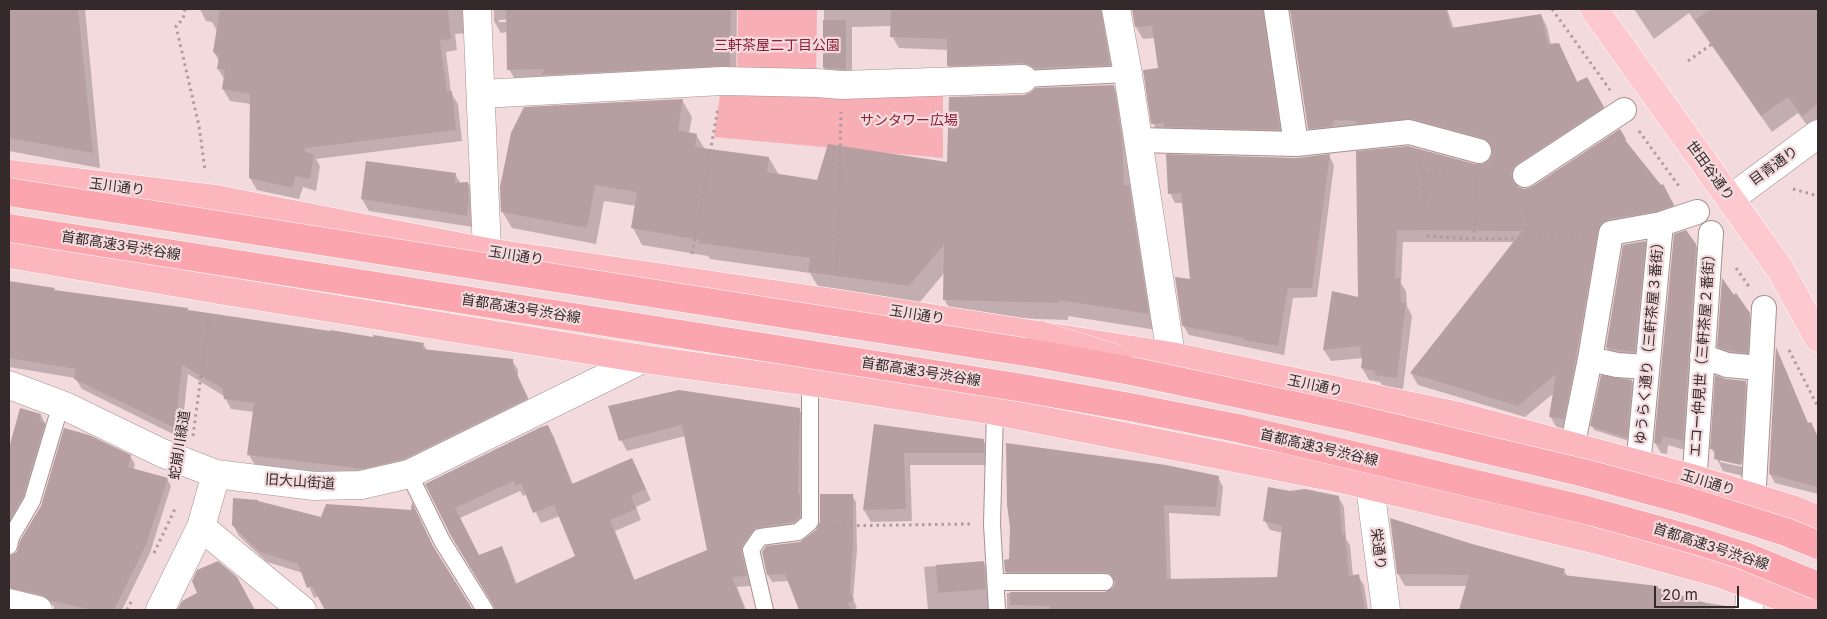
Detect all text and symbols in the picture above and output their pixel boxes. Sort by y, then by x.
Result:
park label: 三軒茶屋二丁目公園 [714,38,840,54]
park label: サンタワー広場 [860,113,958,129]
street label: 世田谷通り [1683,138,1737,204]
street label: 目青通り [1746,143,1802,189]
street label: 玉川通り [88,175,146,199]
street label: 首都高速3号渋谷線 [60,228,182,264]
street label: ゆうらく通り（三軒茶屋３番街） [1632,235,1668,445]
street label: 玉川通り [487,243,545,269]
street label: エコー仲見世（三軒茶屋２番街） [1687,247,1719,457]
street label: 首都高速3号渋谷線 [460,291,582,327]
street label: 玉川通り [888,302,946,328]
street label: 首都高速3号渋谷線 [860,354,982,390]
street label: 玉川通り [1286,372,1344,400]
street label: 蛇崩川緑道 [166,409,194,481]
street label: 首都高速3号渋谷線 [1258,426,1380,470]
street label: 玉川通り [1679,467,1737,499]
street label: 旧大山街道 [264,471,336,493]
street label: 首都高速3号渋谷線 [1651,520,1771,574]
street label: 栄通り [1367,527,1389,571]
scale bar [1657,576,1742,608]
text: 20 m [1662,585,1698,604]

